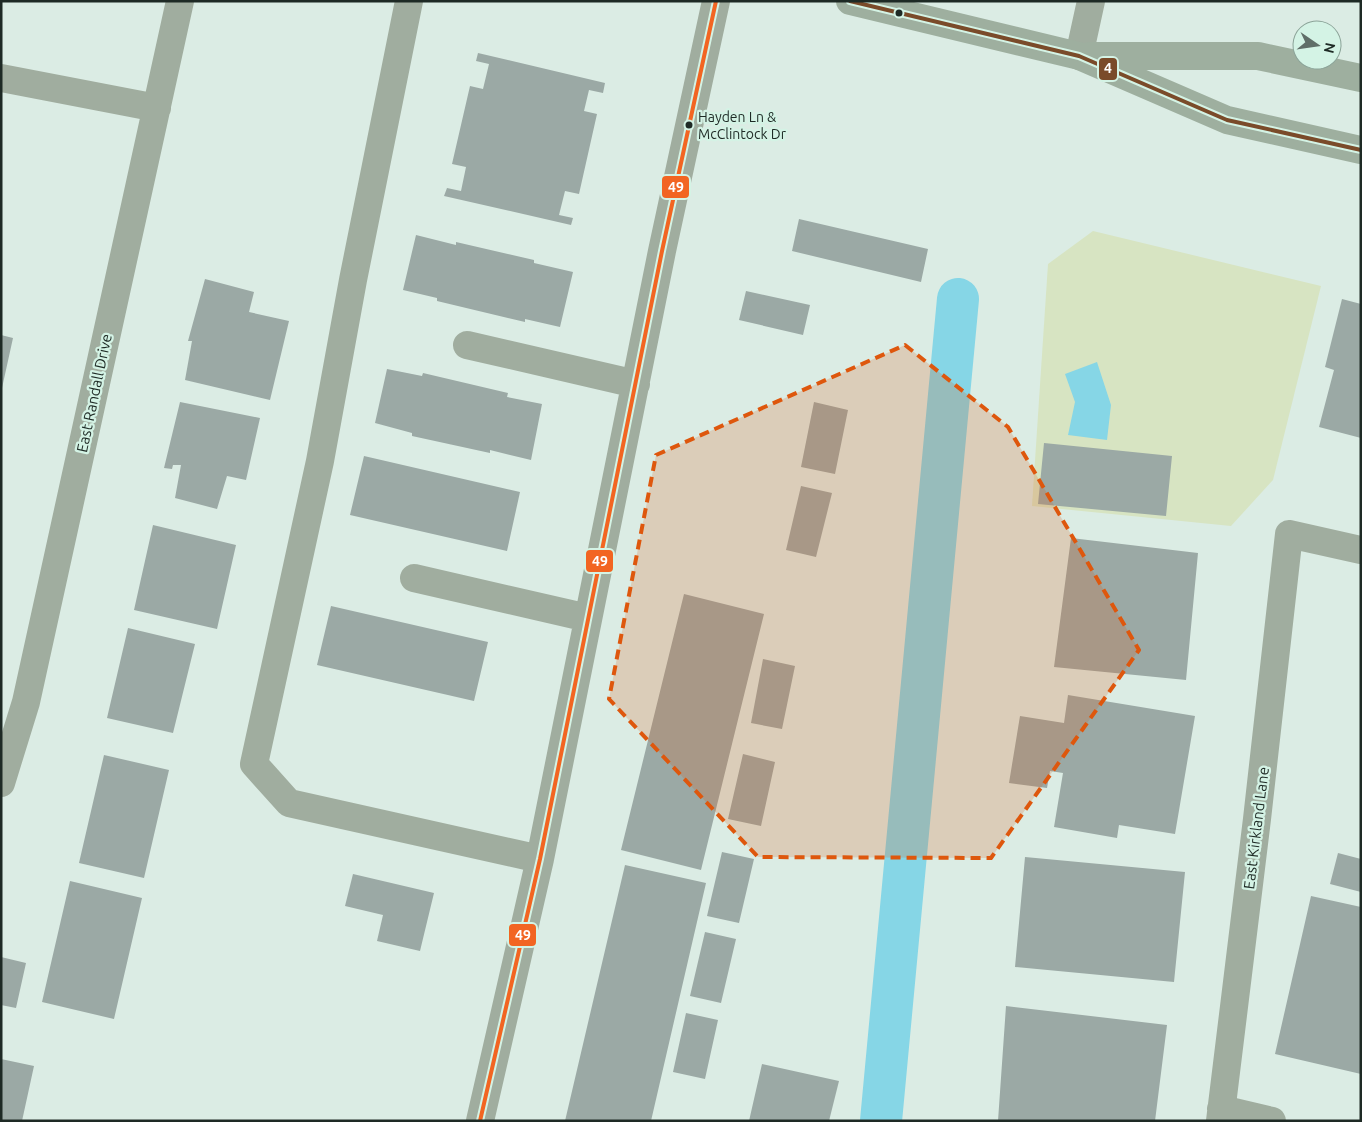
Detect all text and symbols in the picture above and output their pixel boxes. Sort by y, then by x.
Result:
unlabelled marker [894,8,904,18]
north arrow [1292,20,1342,70]
text: N [1321,41,1339,55]
line badge: 4 [1098,57,1118,81]
text: 4 [1104,60,1112,76]
place label: Hayden Ln & McClintock Dr [698,109,787,142]
marker: Hayden Ln & McClintock Dr [684,120,694,130]
line badge: 49 [661,175,690,199]
text: 49 [668,179,684,195]
street label: East Randall Drive [73,332,115,454]
line badge: 49 [585,549,614,573]
text: 49 [592,553,608,569]
street label: East Kirkland Lane [1240,766,1272,890]
line badge: 49 [508,923,537,947]
text: 49 [515,927,531,943]

